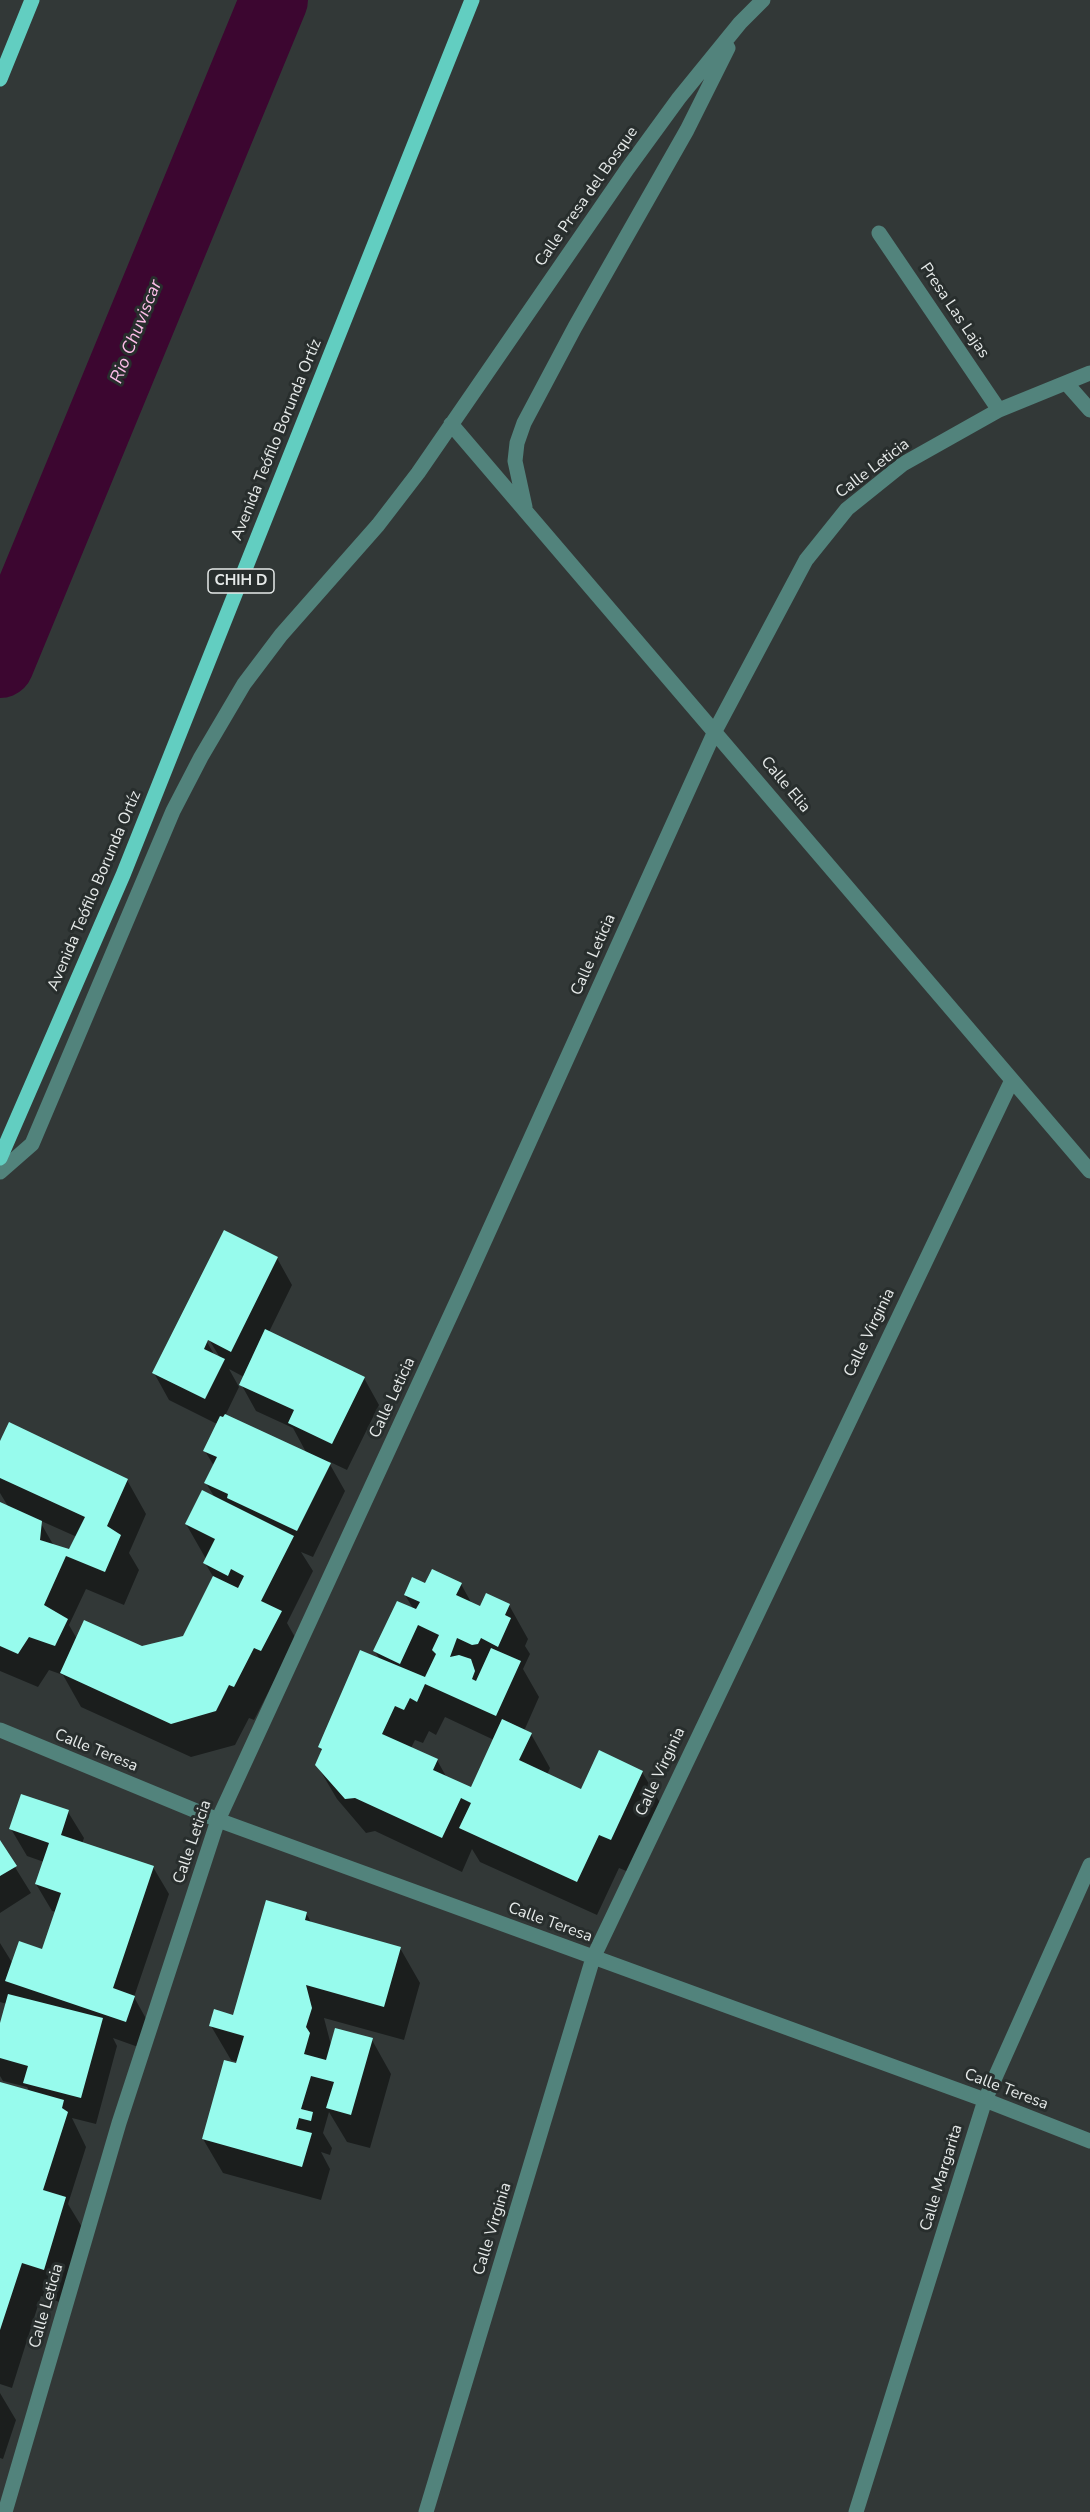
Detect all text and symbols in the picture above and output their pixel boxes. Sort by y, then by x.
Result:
street label: Calle Presa del Bosque [531,123,643,271]
street label: Presa Las Lajas [915,260,993,362]
water label: Rio Chuviscar [106,277,168,387]
street label: Avenida Teófilo Borunda Ortíz [228,336,326,544]
street label: Calle Leticia [832,435,914,503]
road number: CHIH D [208,569,274,593]
street label: Calle Elia [756,753,814,817]
street label: Avenida Teófilo Borunda Ortíz [44,788,146,994]
street label: Calle Leticia [568,911,620,999]
street label: Calle Virginia [840,1286,900,1380]
street label: Calle Leticia [366,1355,420,1441]
street label: Calle Virginia [632,1725,690,1819]
street label: Calle Teresa [51,1726,141,1776]
street label: Calle Leticia [170,1798,216,1886]
street label: Calle Teresa [505,1899,595,1947]
street label: Calle Teresa [961,2065,1051,2115]
street label: Calle Margarita [917,2123,967,2233]
street label: Calle Virginia [470,2180,516,2278]
street label: Calle Leticia [26,2262,68,2350]

